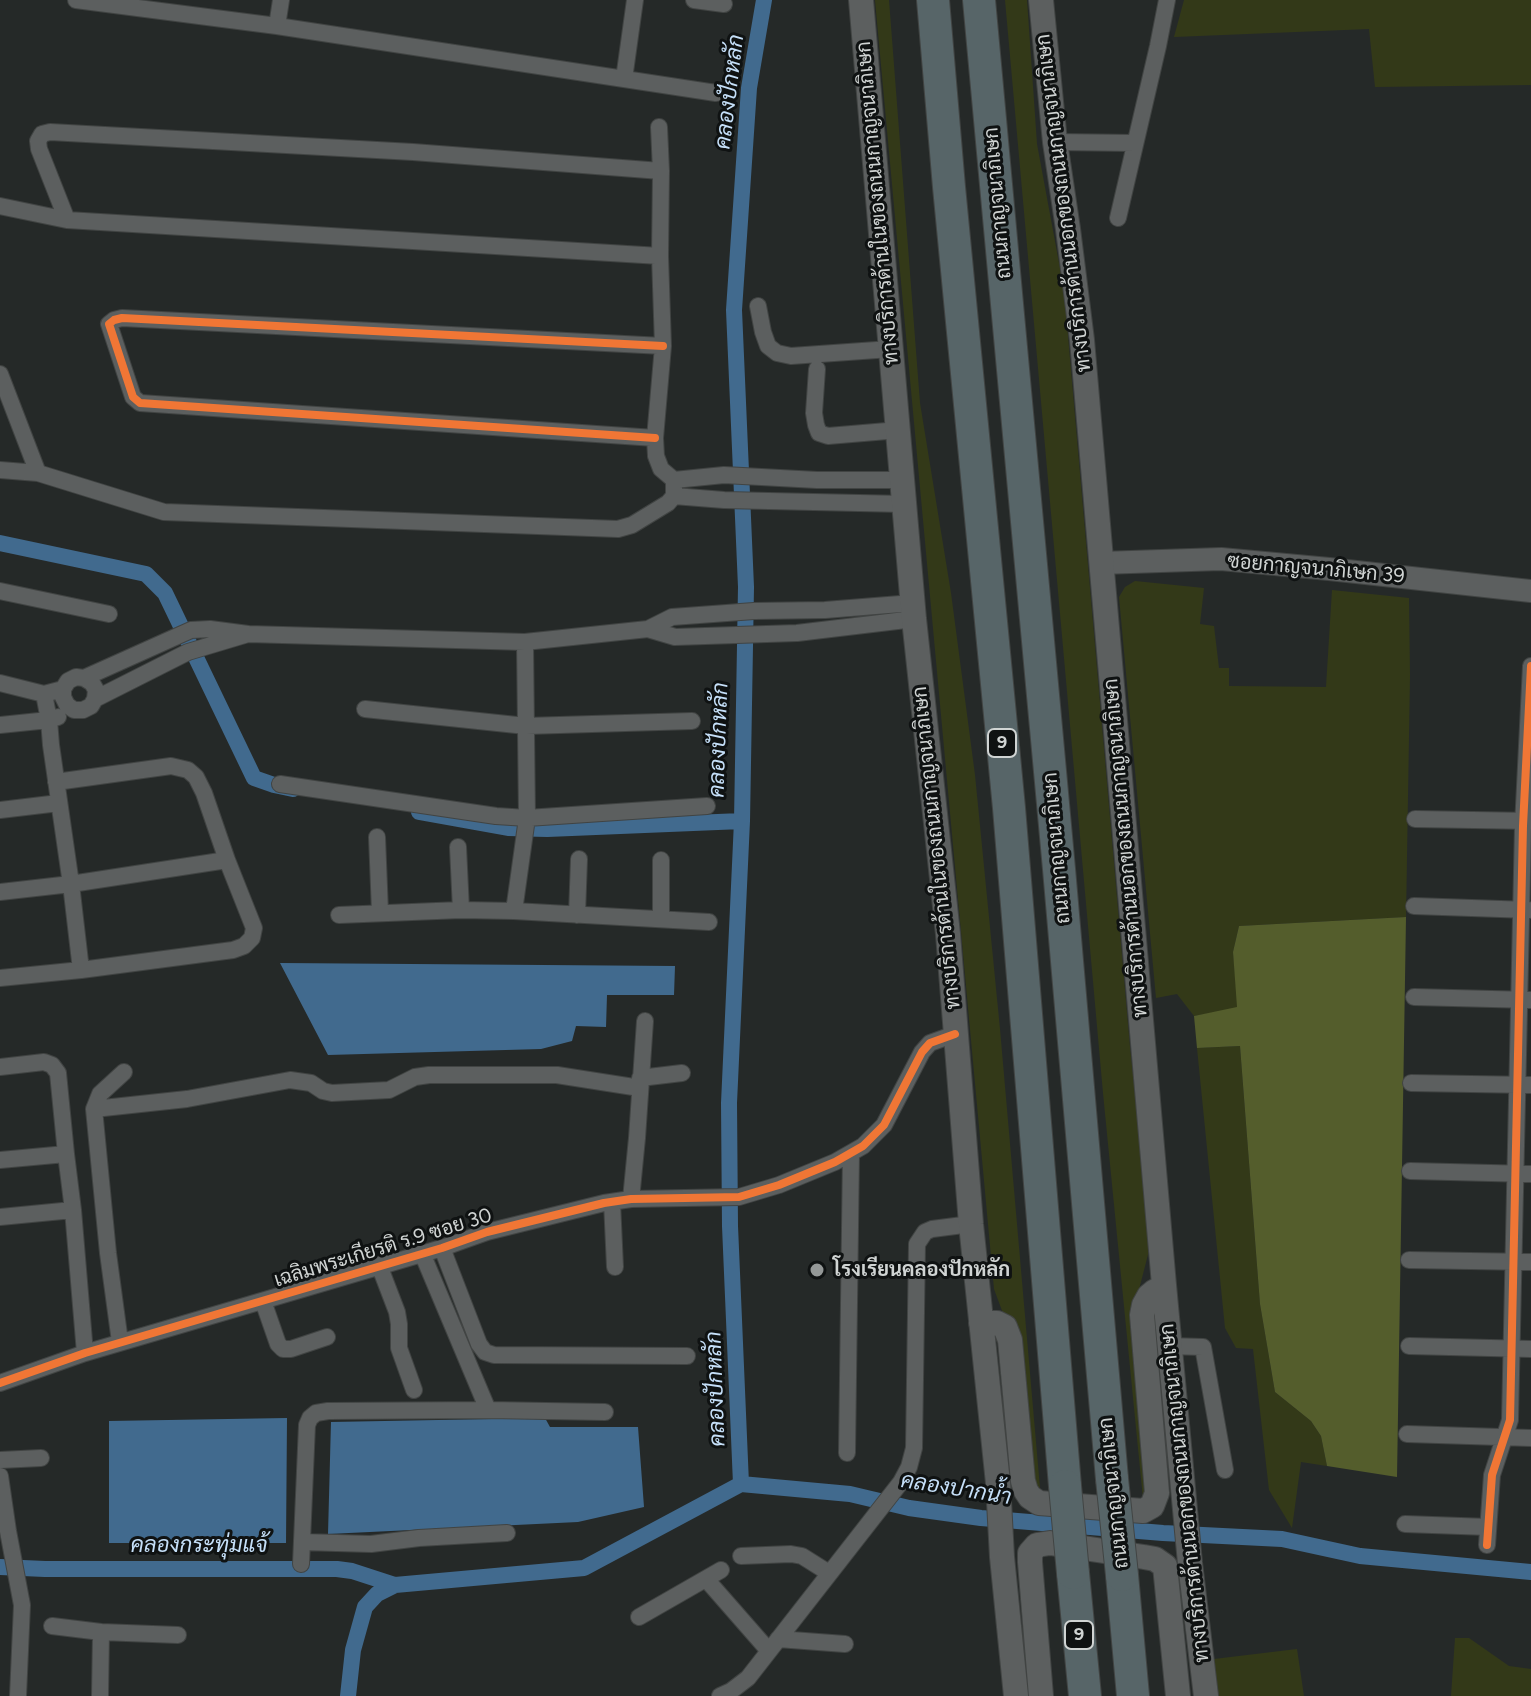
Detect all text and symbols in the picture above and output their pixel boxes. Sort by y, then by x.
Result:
water label: คลองปักหลัก [710,33,750,151]
street label: ทางบริการด้านนอกของถนนกาญจนาภิเษก [1031,33,1097,373]
street label: ทางบริการด้านในของถนนกาญจนาภิเษก [852,40,904,366]
street label: ถนนกาญจนาภิเษก [979,126,1017,280]
street label: ซอยกาญจนาภิเษก 39 [1226,549,1406,589]
street label: ทางบริการด้านนอกของถนนกาญจนาภิเษก [1099,677,1153,1019]
water label: คลองปักหลัก [704,682,734,798]
street label: ทางบริการด้านในของถนนกาญจนาภิเษก [908,685,966,1011]
road number: 9 [988,729,1016,757]
street label: ถนนกาญจนาภิเษก [1038,771,1076,925]
street label: เฉลิมพระเกียรติ ร.9 ซอย 30 [271,1203,495,1293]
place label: โรงเรียนคลองปักหลัก [833,1258,1010,1282]
marker: โรงเรียนคลองปักหลัก [808,1261,826,1279]
street label: ทางบริการด้านนอกของถนนกาญจนาภิเษก [1155,1322,1215,1664]
water label: คลองปักหลัก [701,1331,731,1447]
street label: ถนนกาญจนาภิเษก [1094,1416,1134,1570]
water label: คลองปากน้ำ [899,1467,1013,1511]
water label: คลองกระทุ่มแจ้ [131,1533,267,1559]
road number: 9 [1065,1621,1093,1649]

